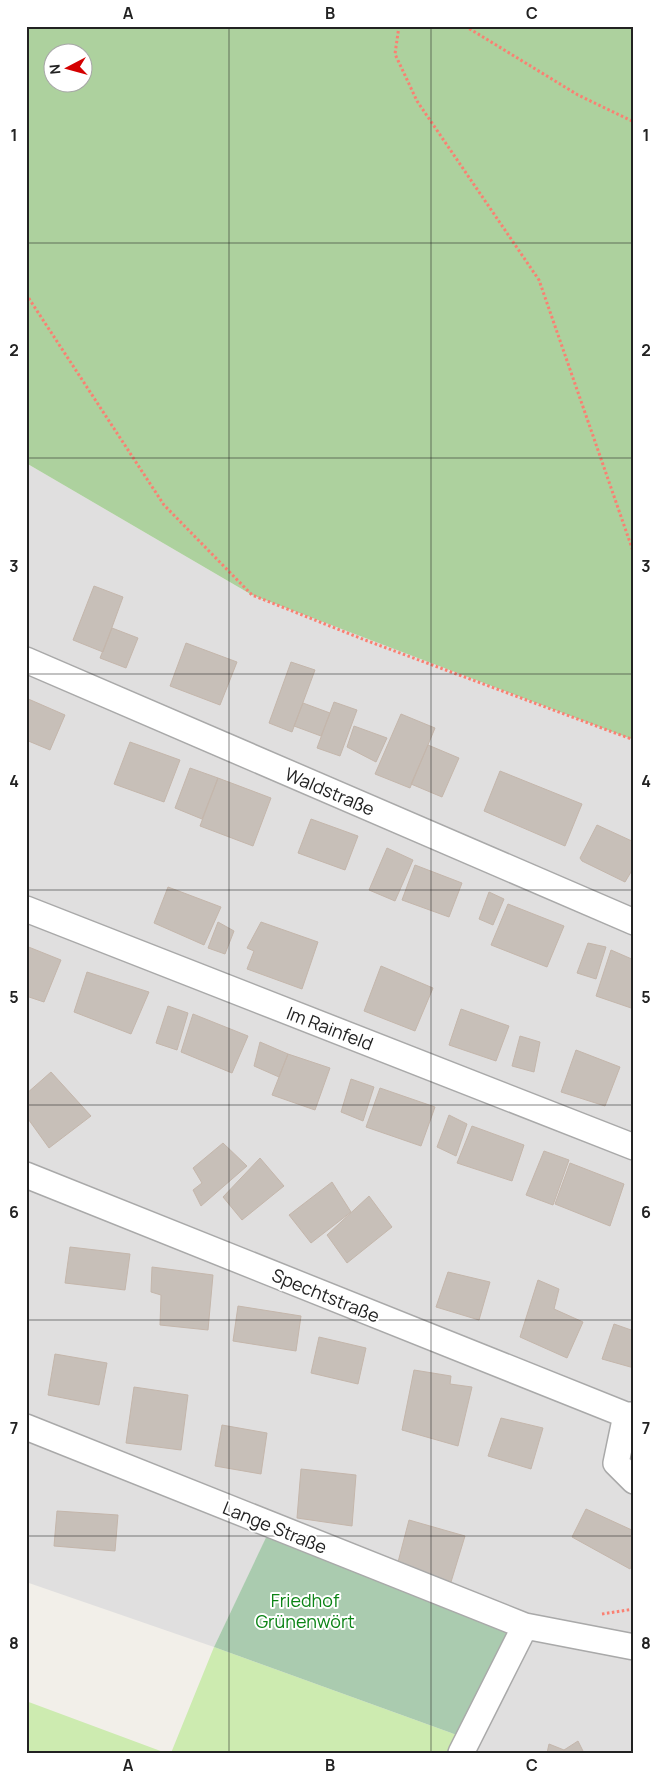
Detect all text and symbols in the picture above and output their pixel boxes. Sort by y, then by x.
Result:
text: A [123,2,134,24]
text: B [325,2,335,24]
text: C [526,2,538,24]
north arrow [42,42,92,92]
text: N [45,63,65,75]
text: 1 [10,124,18,146]
text: 1 [642,124,650,146]
text: 2 [9,339,19,361]
text: 2 [641,339,651,361]
text: 3 [9,555,19,577]
text: 3 [641,555,651,577]
street label: Waldstraße [282,761,378,821]
text: 4 [9,770,19,792]
text: 4 [641,770,651,792]
text: 5 [9,986,19,1008]
text: 5 [641,986,651,1008]
street label: Im Rainfeld [283,1001,377,1055]
text: 6 [9,1201,19,1223]
text: 6 [641,1201,651,1223]
street label: Spechtstraße [269,1262,383,1328]
text: 7 [10,1417,18,1439]
text: 7 [642,1417,650,1439]
street label: Lange Straße [219,1495,331,1559]
park label: Friedhof Grünenwört [255,1588,355,1633]
text: 8 [9,1632,19,1654]
text: 8 [641,1632,651,1654]
text: A [123,1754,134,1776]
text: B [325,1754,335,1776]
text: C [526,1754,538,1776]

